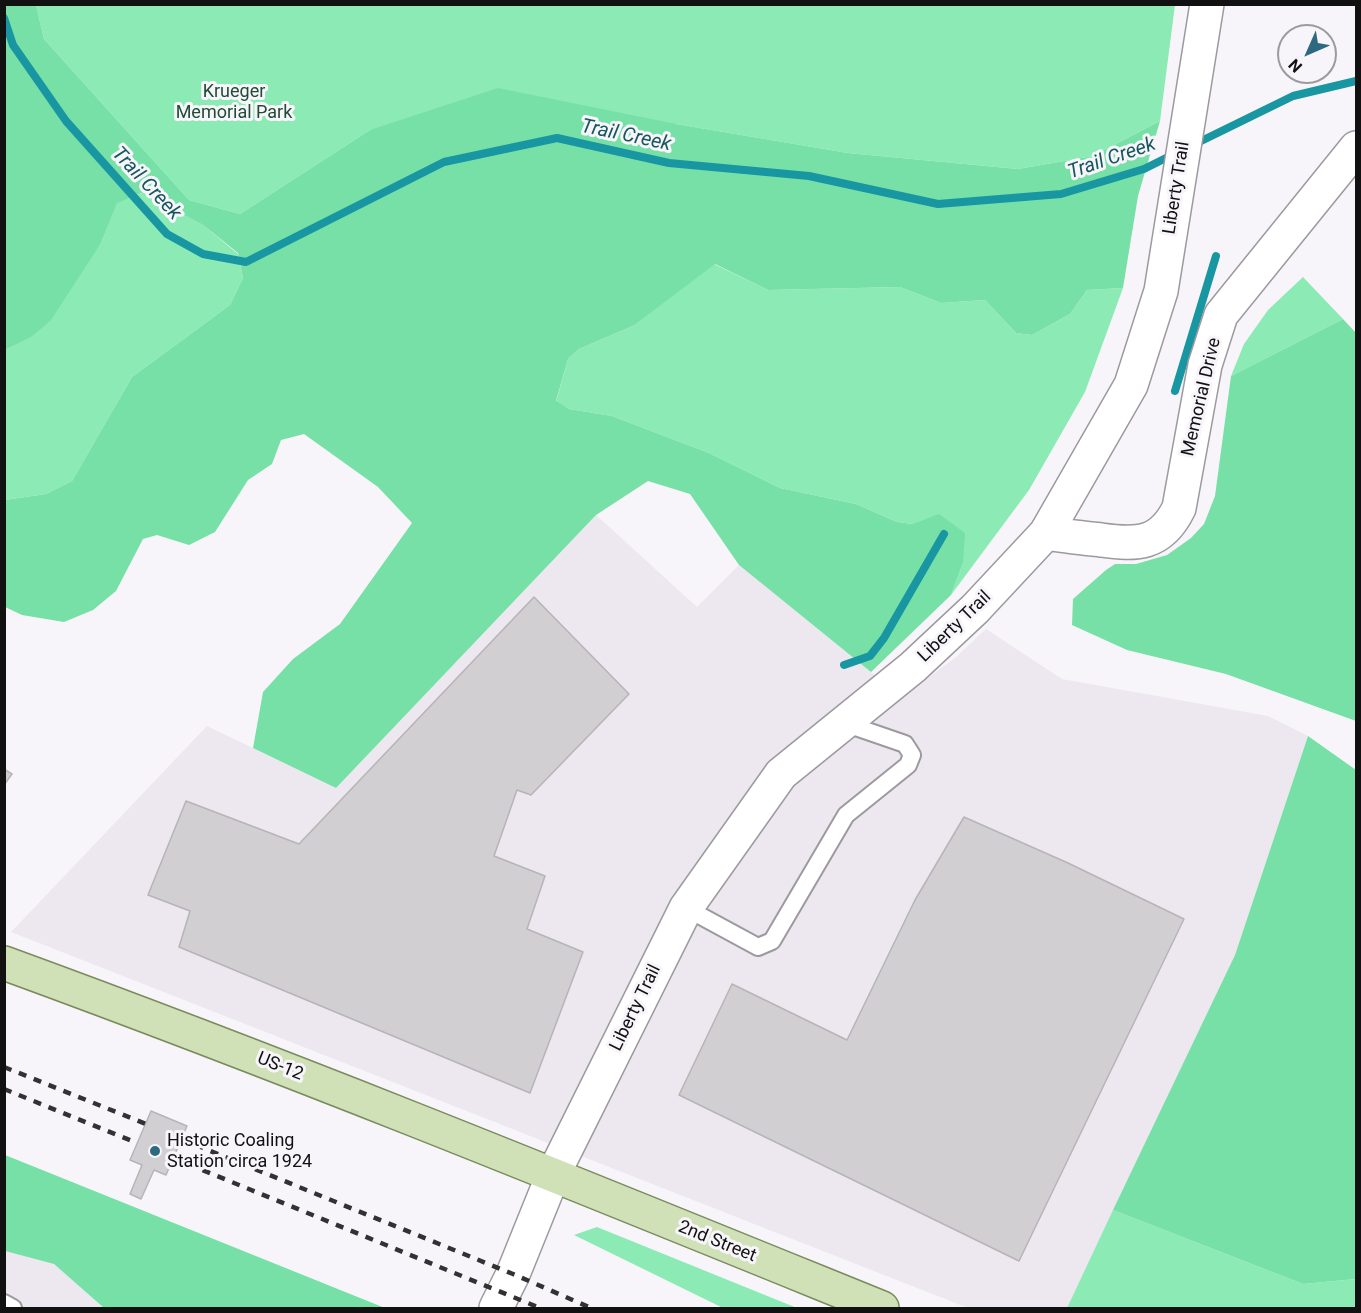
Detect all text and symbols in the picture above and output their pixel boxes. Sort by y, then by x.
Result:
north arrow [1277,24,1337,84]
text: N [1285,55,1306,76]
park label: Krueger Memorial Park [176,81,292,124]
water label: Trail Creek [579,115,673,157]
water label: Trail Creek [1065,133,1159,185]
street label: Liberty Trail [1159,140,1195,236]
water label: Trail Creek [106,142,186,226]
street label: Memorial Drive [1178,336,1226,458]
street label: Liberty Trail [914,587,996,667]
street label: Liberty Trail [606,961,666,1055]
street label: US-12 [254,1048,306,1086]
place label: Historic Coaling Station circa 1924 [167,1130,312,1172]
marker: Historic Coaling Station circa 1924 [148,1144,162,1158]
street label: 2nd Street [675,1217,759,1267]

